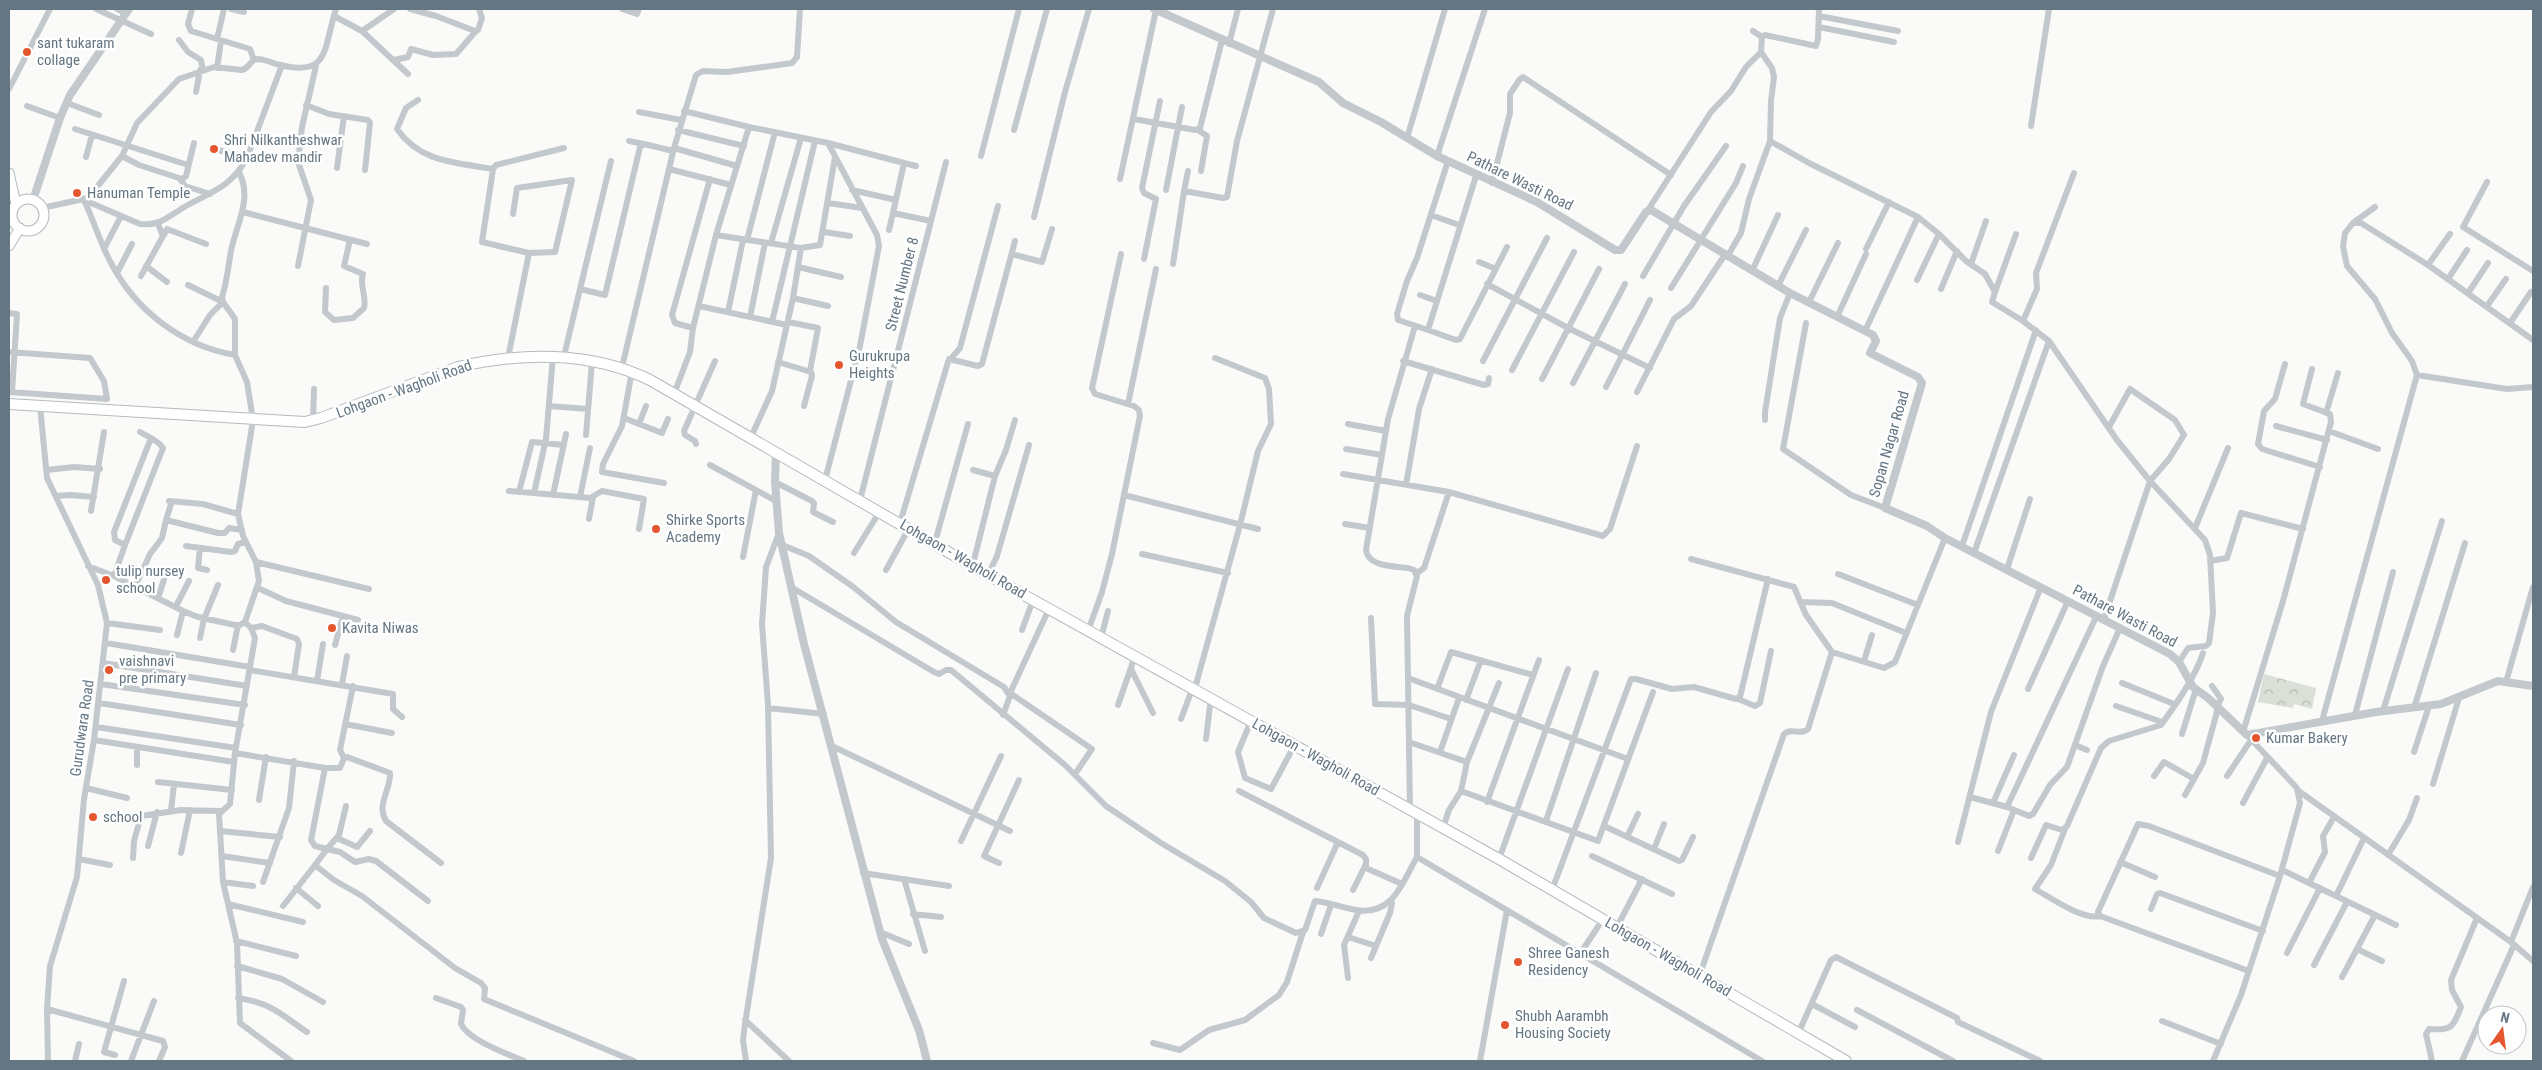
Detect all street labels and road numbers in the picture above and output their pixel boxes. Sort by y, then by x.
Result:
street label: Pathare Wasti Road [1464,148,1576,214]
street label: Street Number 8 [882,235,922,333]
street label: Lohgaon - Wagholi Road [334,356,474,422]
street label: Sopan Nagar Road [1865,389,1913,499]
street label: Lohgaon - Wagholi Road [897,515,1029,603]
street label: Pathare Wasti Road [2070,581,2180,651]
street label: Gurudwara Road [66,679,98,777]
street label: Lohgaon - Wagholi Road [1249,714,1383,800]
street label: Lohgaon - Wagholi Road [1602,913,1734,1001]

